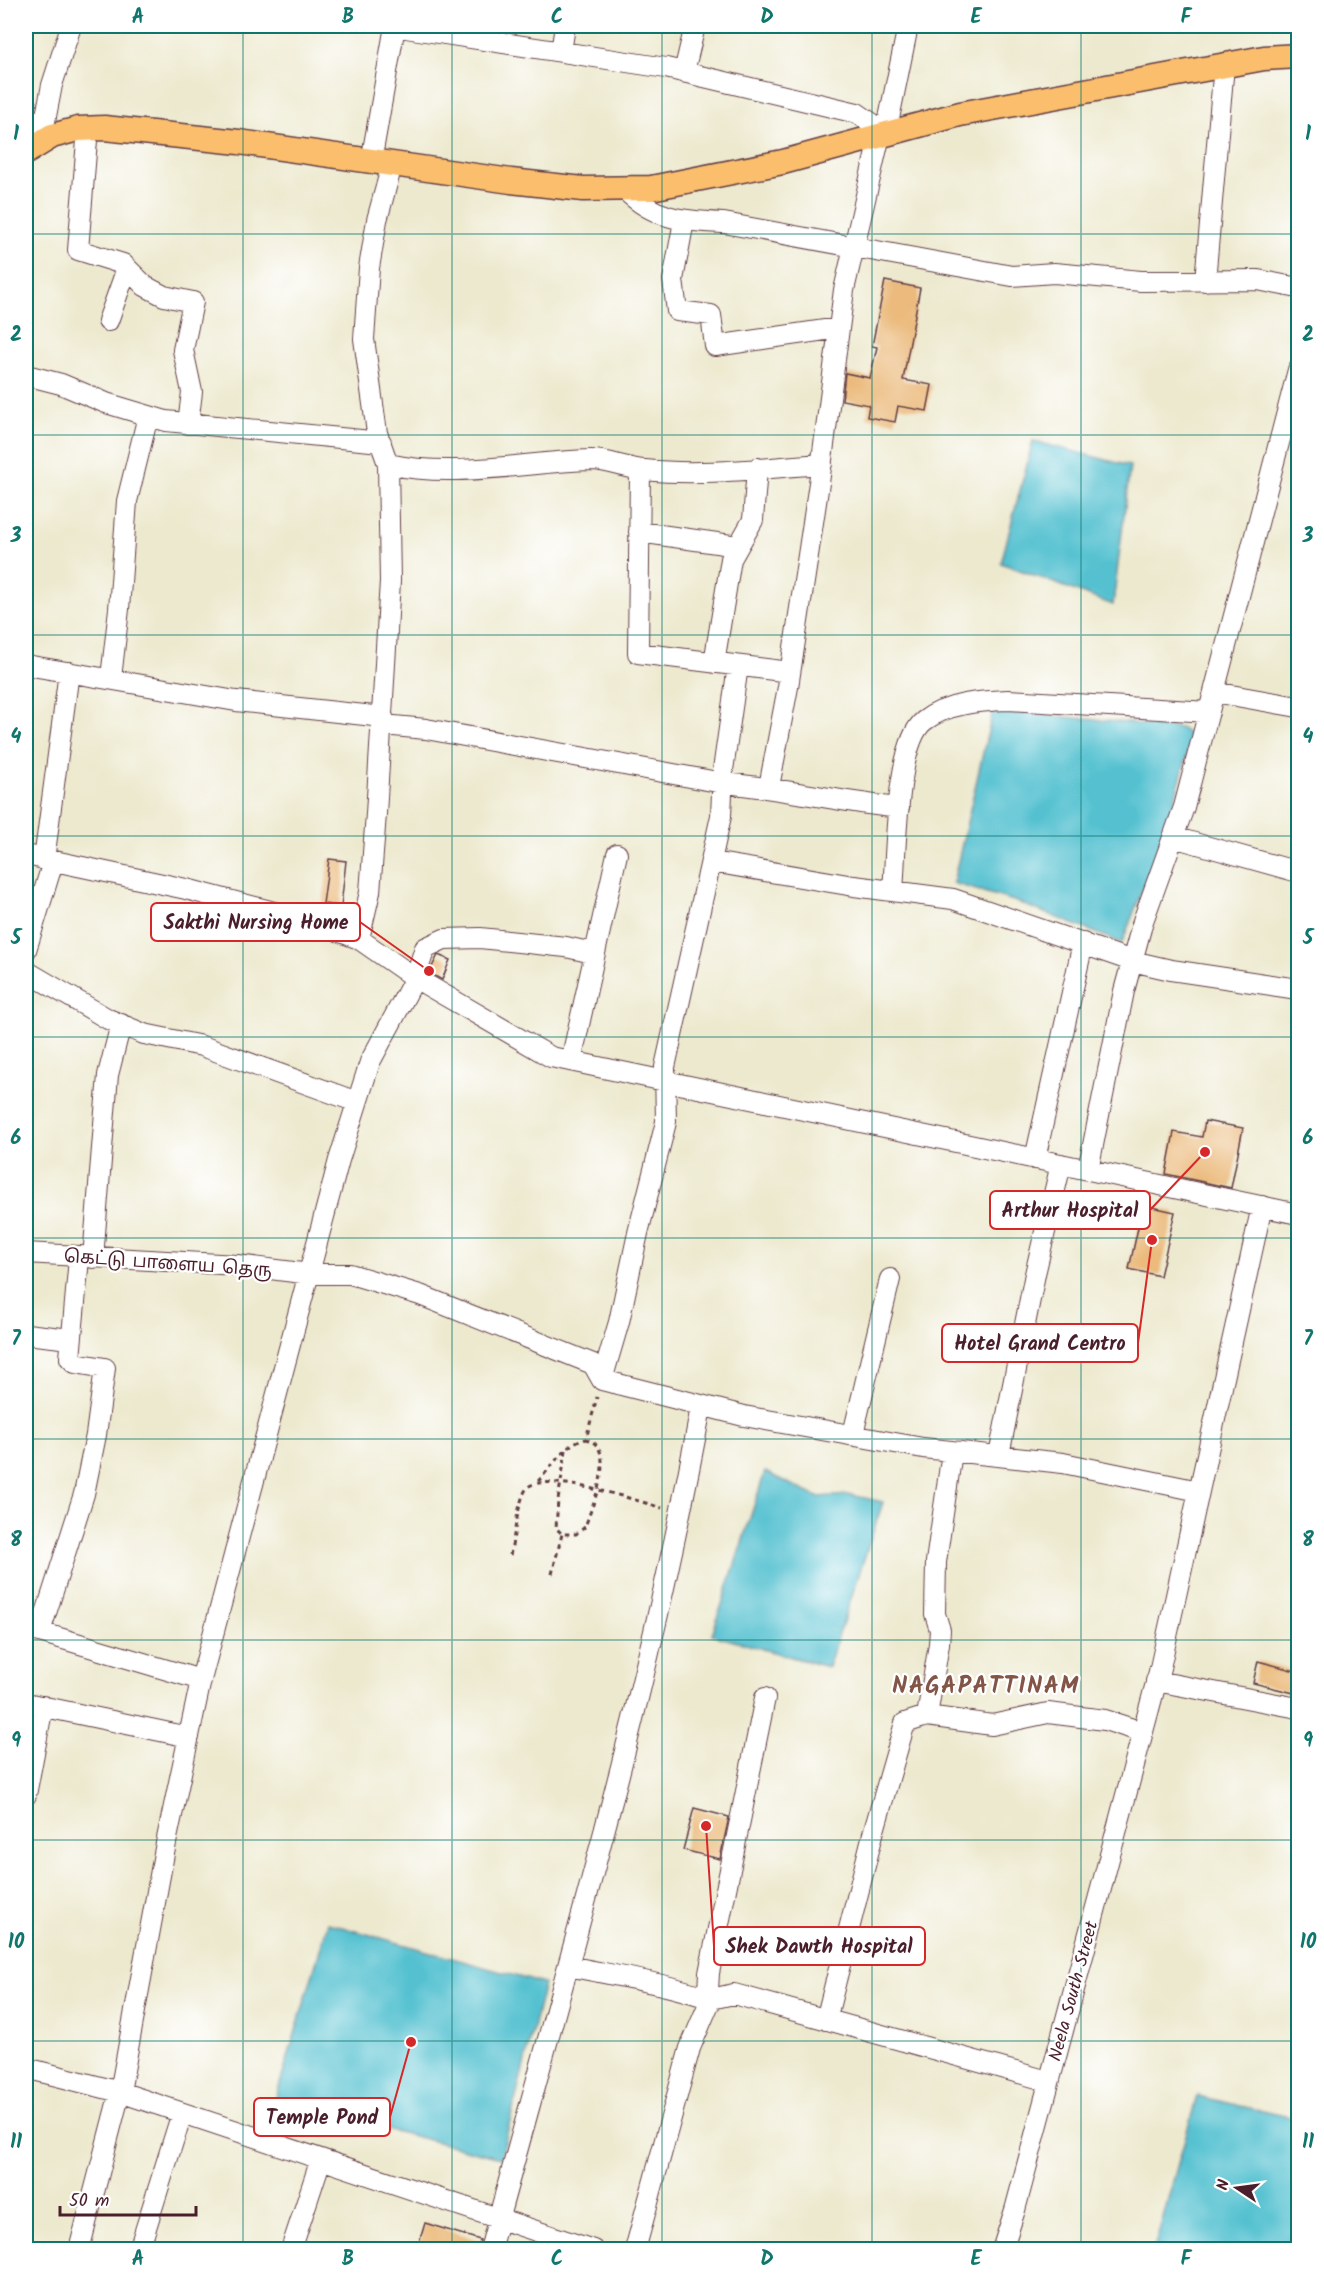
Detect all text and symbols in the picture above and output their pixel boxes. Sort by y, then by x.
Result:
text: A [132,2,144,34]
text: B [342,2,354,34]
text: C [551,2,563,34]
text: D [760,2,774,34]
text: E [970,2,982,34]
text: F [1181,2,1193,34]
text: 1 [13,119,19,151]
text: 1 [1305,119,1311,151]
text: 2 [10,320,22,352]
text: 2 [1302,320,1314,352]
text: 3 [10,521,22,553]
text: 3 [1302,521,1314,553]
text: 4 [11,722,22,754]
text: 4 [1303,722,1314,754]
callout: Sakthi Nursing Home [151,903,360,941]
text: Sakthi Nursing Home [163,908,349,940]
text: 5 [10,923,23,955]
text: 5 [1302,923,1315,955]
text: 6 [11,1123,22,1155]
text: 6 [1303,1123,1314,1155]
callout: Arthur Hospital [990,1191,1150,1229]
text: Arthur Hospital [1002,1196,1139,1228]
street label: கெட்டு பாளைய தெரு [63,1243,273,1286]
text: 7 [11,1324,21,1356]
callout: Hotel Grand Centro [942,1324,1138,1362]
text: 7 [1303,1324,1313,1356]
text: Hotel Grand Centro [954,1329,1126,1361]
text: 8 [10,1525,22,1557]
text: 8 [1302,1525,1314,1557]
district label: NAGAPATTINAM [892,1667,1080,1706]
text: 9 [11,1726,21,1758]
text: 9 [1303,1726,1313,1758]
street label: Neela South Street [1042,1917,1107,2065]
text: 10 [8,1927,25,1959]
callout: Shek Dawth Hospital [714,1927,925,1965]
text: 10 [1300,1927,1317,1959]
text: Shek Dawth Hospital [725,1932,913,1964]
callout: Temple Pond [254,2098,390,2136]
text: Temple Pond [266,2103,379,2135]
text: 11 [10,2127,22,2159]
text: 11 [1302,2127,1314,2159]
north arrow [1207,2158,1267,2218]
text: N [1211,2177,1237,2193]
scale bar [60,2179,196,2217]
text: 50 m [69,2187,109,2216]
text: A [132,2244,144,2275]
text: B [342,2244,354,2275]
text: C [551,2244,563,2275]
text: D [760,2244,774,2275]
text: E [970,2244,982,2275]
text: F [1181,2244,1193,2275]

